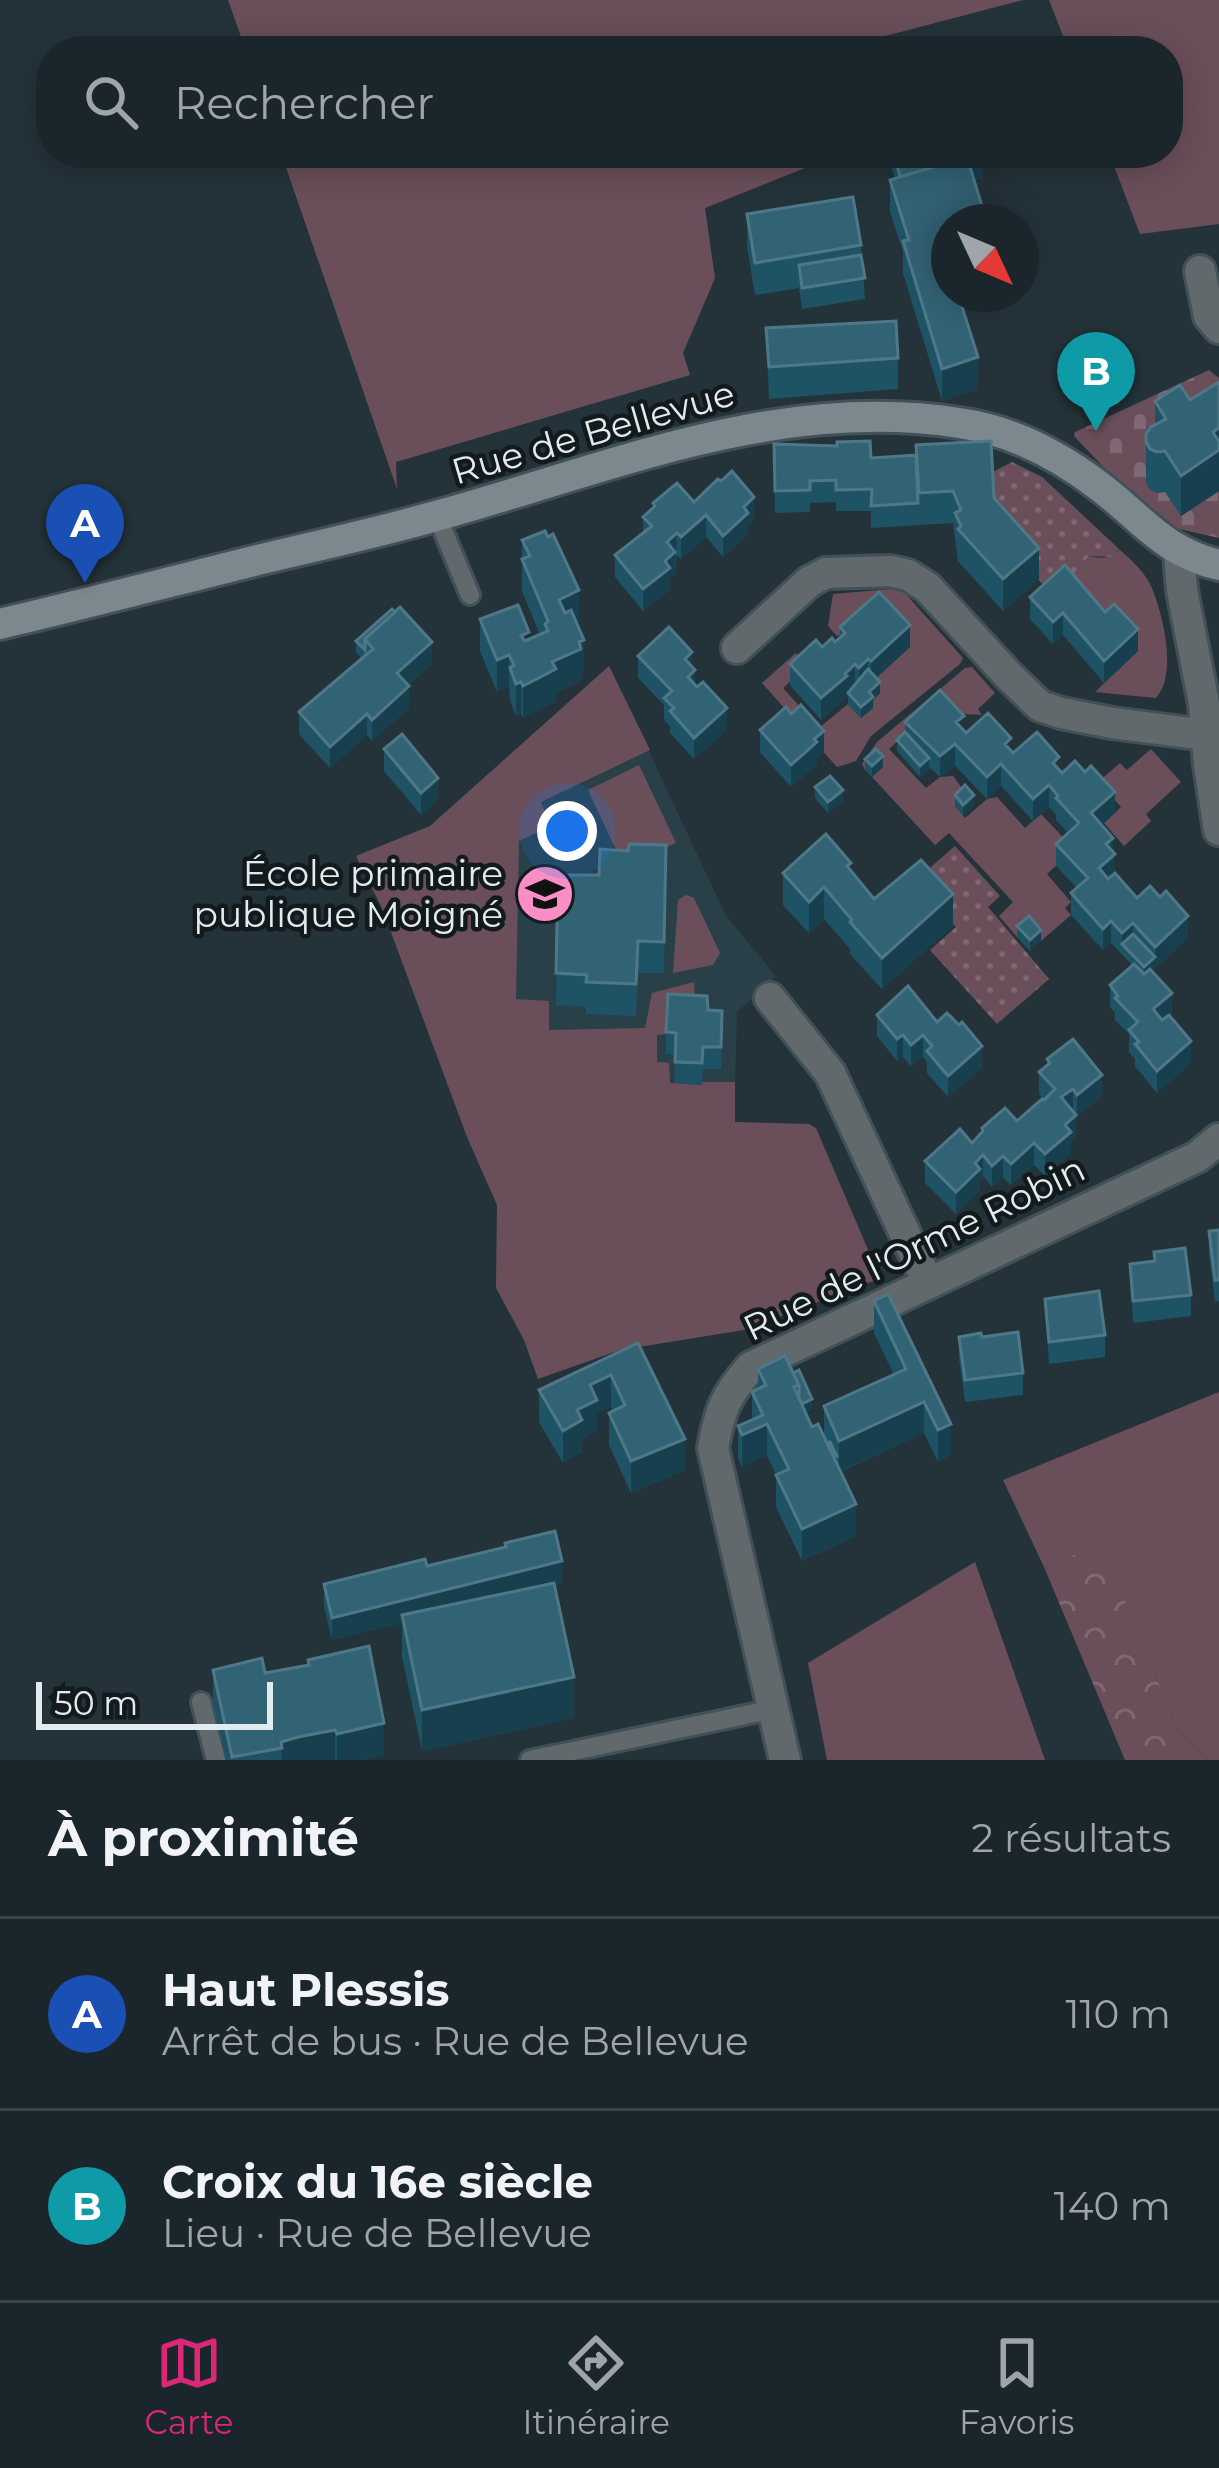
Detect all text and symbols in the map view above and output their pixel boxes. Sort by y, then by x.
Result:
search box [36,36,1183,168]
icon: search [78,69,144,135]
text: Rechercher [174,75,434,130]
north arrow [931,204,1039,312]
pin: B [1057,332,1135,431]
street label: Rue de Bellevue [447,371,739,493]
pin: A [46,484,124,583]
your location [537,801,597,861]
place label: École primaire publique Moigné [193,851,503,936]
school or university icon: École primaire publique Moigné [514,863,576,925]
street label: Rue de l'Orme Robin [736,1146,1092,1350]
scale bar [36,1676,273,1729]
text: 50 m [54,1683,138,1723]
text: À proximité [48,1807,359,1869]
text: 2 résultats [972,1814,1171,1862]
text: Haut Plessis [162,1962,449,2017]
text: A [72,1990,102,2038]
text: 110 m [1065,1990,1171,2038]
text: Arrêt de bus · Rue de Bellevue [162,2017,749,2065]
text: Croix du 16e siècle [162,2154,593,2209]
text: B [72,2182,102,2230]
text: 140 m [1054,2182,1171,2230]
text: Lieu · Rue de Bellevue [162,2209,592,2257]
tab: Carte [145,2330,234,2442]
tab: Itinéraire [523,2330,670,2442]
tab: Favoris [959,2330,1074,2442]

